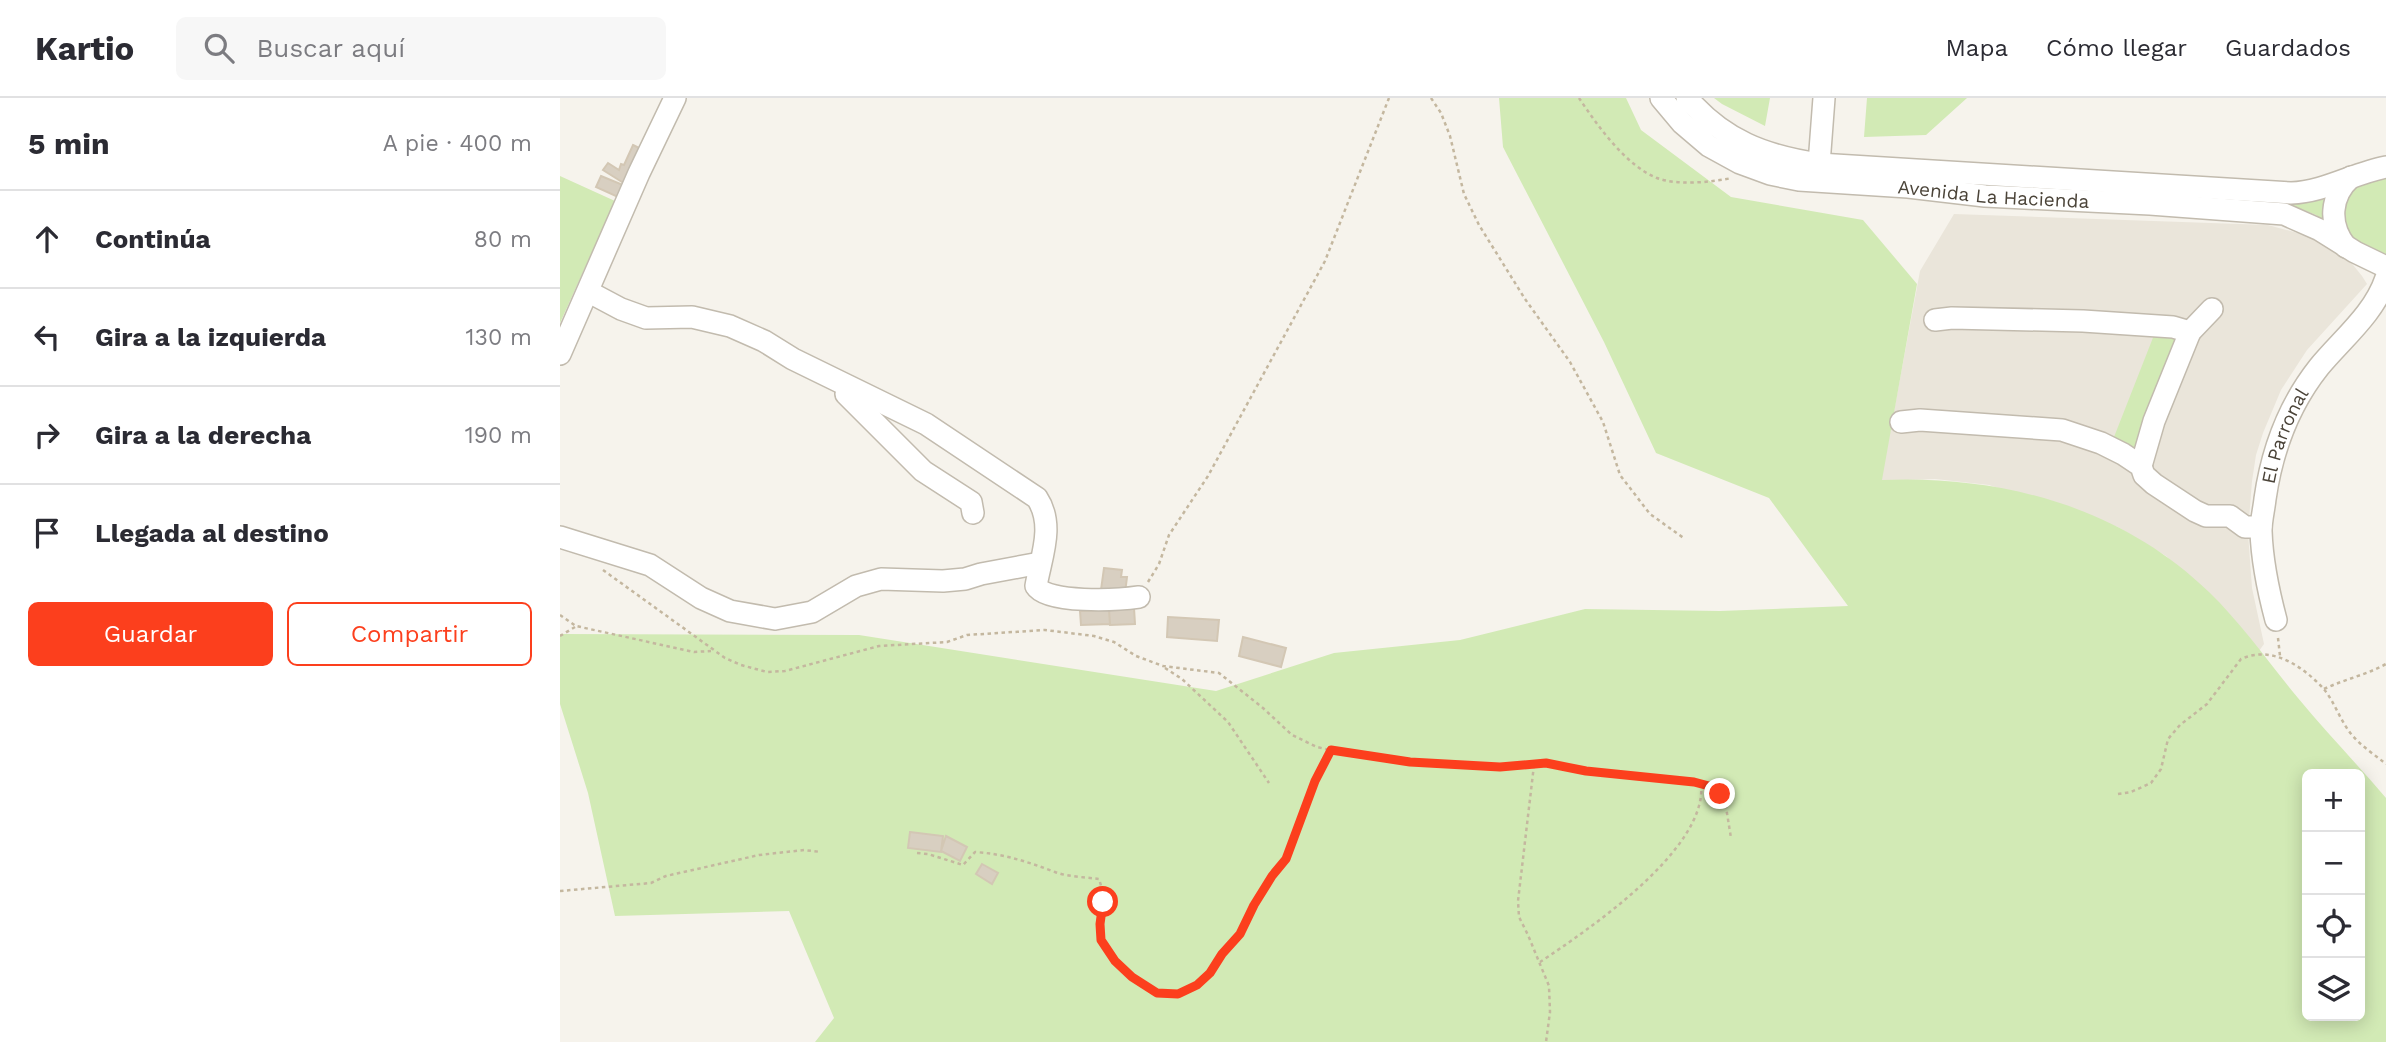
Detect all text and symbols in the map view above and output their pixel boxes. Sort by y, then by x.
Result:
search box [176,17,666,80]
text: Kartio [35,29,134,68]
icon: search [200,29,238,67]
text: Buscar aquí [256,33,405,63]
text: Mapa [1946,34,2008,62]
text: Cómo llegar [2046,34,2187,62]
text: Guardados [2225,34,2351,62]
text: 5 min [28,126,110,161]
text: A pie · 400 m [383,130,532,157]
street label: Avenida La Hacienda [1897,175,2090,213]
icon: ahead [28,220,66,258]
text: Continúa [95,224,211,254]
text: 80 m [474,226,532,253]
icon: left [28,318,66,356]
text: Gira a la izquierda [95,322,326,352]
text: 130 m [466,324,532,351]
street label: El Parronal [2257,384,2313,486]
icon: right [28,416,66,454]
text: Gira a la derecha [95,420,311,450]
text: 190 m [465,422,532,449]
icon: arrive [28,514,66,552]
text: Llegada al destino [95,518,329,548]
button: Guardar [28,602,273,666]
button: Compartir [287,602,532,666]
map controls [2302,769,2365,1021]
button: + [2302,769,2365,832]
route end [1704,778,1735,809]
button: − [2302,832,2365,895]
route start [1087,886,1118,917]
button: locate [2302,895,2365,958]
button: layers [2302,958,2365,1021]

